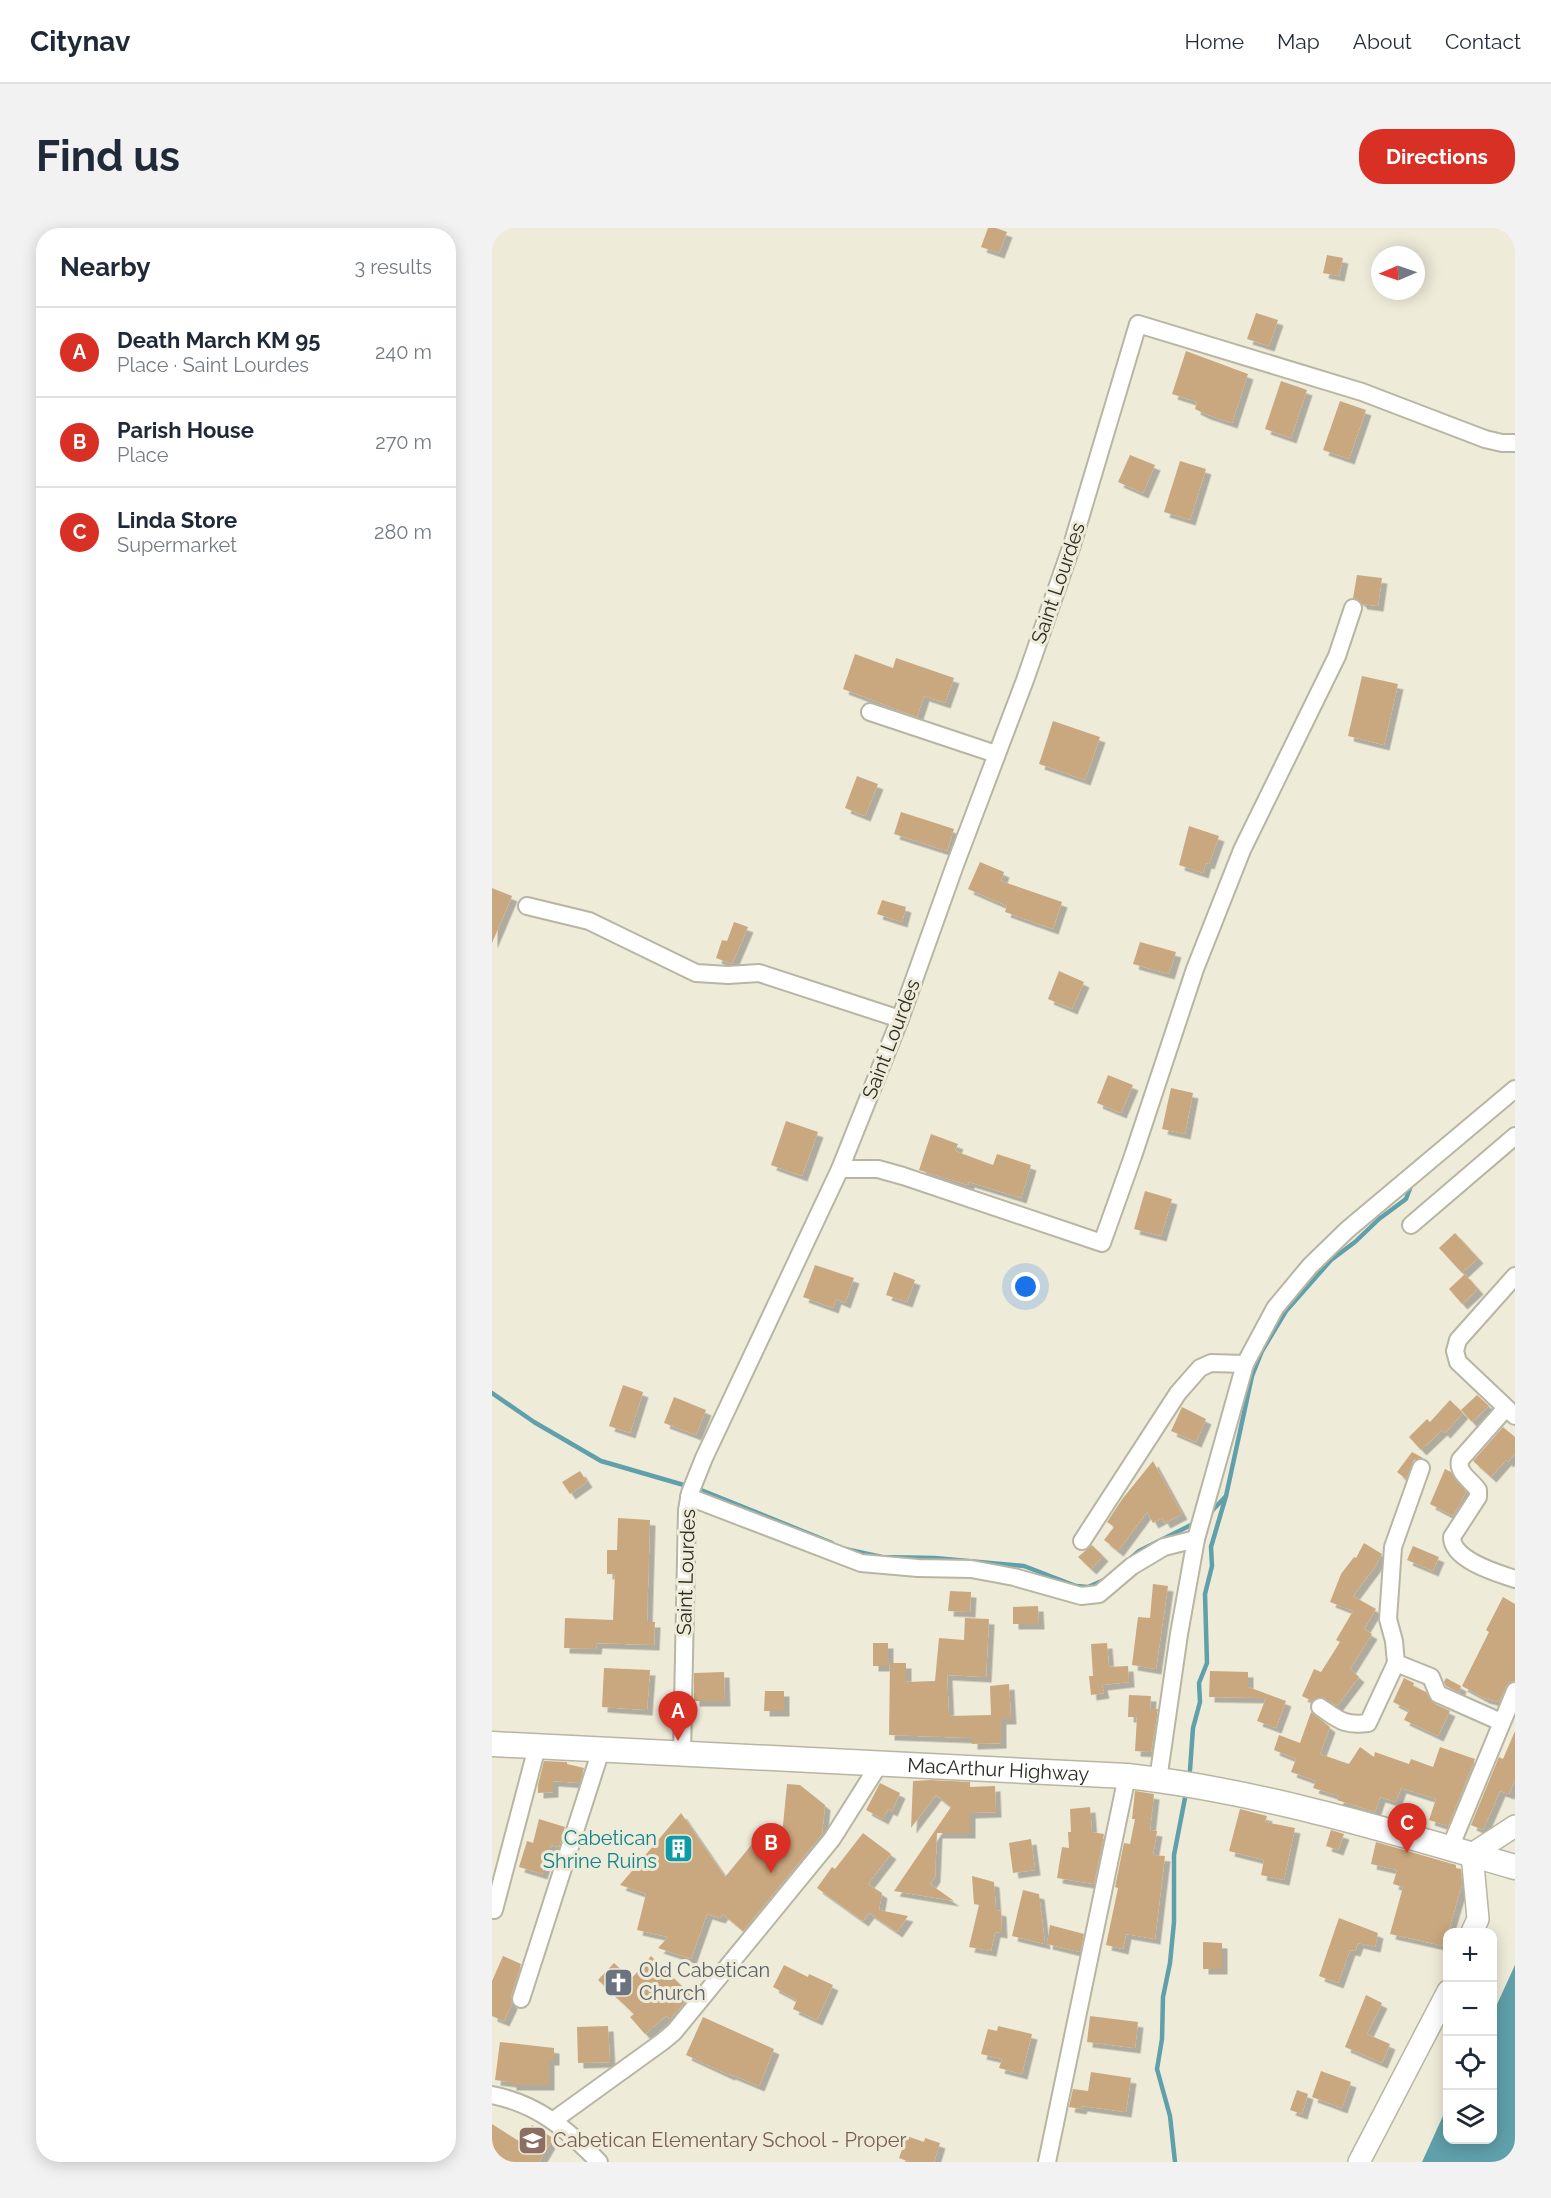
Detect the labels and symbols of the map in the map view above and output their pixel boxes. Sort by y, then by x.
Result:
north arrow [1371,246,1425,300]
street label: Saint Lourdes [1026,519,1090,647]
street label: Saint Lourdes [857,976,925,1102]
your location [1011,1272,1040,1301]
street label: Saint Lourdes [672,1508,700,1636]
pin: A [658,1692,698,1741]
street label: MacArthur Highway [907,1753,1090,1786]
pin: C [1388,1804,1426,1853]
pin: B [752,1824,790,1873]
place label: Cabetican Shrine Ruins [543,1826,657,1873]
building icon: Cabetican Shrine Ruins [662,1833,694,1865]
place label: Old Cabetican Church [639,1958,770,2005]
church icon: Old Cabetican Church [602,1966,634,1998]
school or university icon: Cabetican Elementary School - Proper [516,2124,548,2156]
place label: Cabetican Elementary School - Proper [553,2128,907,2152]

